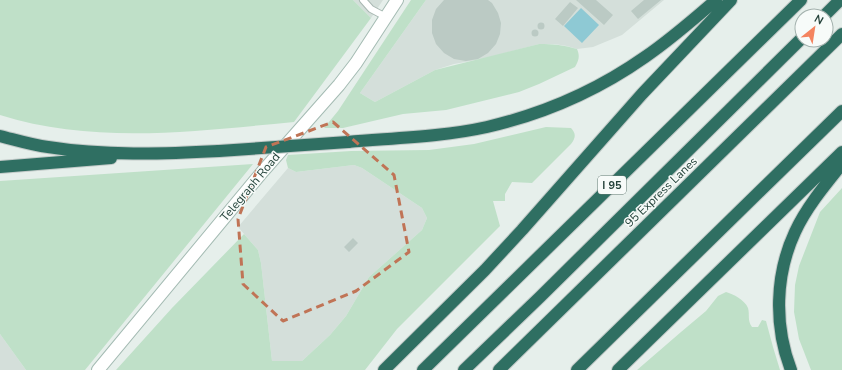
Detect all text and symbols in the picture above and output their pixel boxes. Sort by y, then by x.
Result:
north arrow [794,8,834,48]
text: N [811,11,826,28]
street label: Telegraph Road [217,149,283,225]
street label: 95 Express Lanes [621,153,701,231]
road number: I 95 [598,176,626,194]

